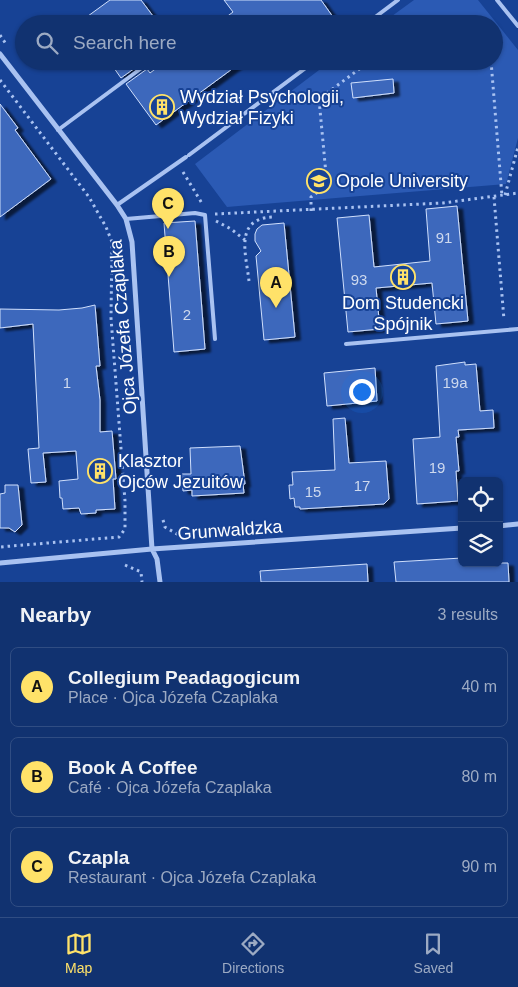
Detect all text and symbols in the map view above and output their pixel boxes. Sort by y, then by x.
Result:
search box [15,15,503,70]
icon: search [33,29,61,57]
text: Search here [73,32,177,53]
place label: Wydział Psychologii, Wydział Fizyki [180,87,344,128]
building icon: Wydział Psychologii, Wydział Fizyki [149,94,175,120]
school or university icon: Opole University [306,168,332,194]
place label: Opole University [336,171,468,191]
pin: C [152,188,184,229]
house number: 91 [436,229,452,246]
pin: B [153,236,185,277]
street label: Ojca Józefa Czaplaka [105,238,141,415]
building icon: Dom Studencki Spójnik [390,264,416,290]
pin: A [260,267,292,308]
house number: 93 [351,271,367,288]
place label: Dom Studencki Spójnik [342,293,464,334]
house number: 2 [183,306,191,323]
house number: 1 [63,374,71,391]
house number: 19a [442,374,468,391]
your location [349,379,375,405]
place label: Klasztor Ojców Jezuitów [118,451,244,492]
building icon: Klasztor Ojców Jezuitów [87,458,113,484]
house number: 19 [429,459,445,476]
house number: 17 [354,477,370,494]
map controls [458,477,503,567]
button: locate [458,477,503,522]
house number: 15 [305,483,321,500]
street label: Grunwaldzka [177,516,284,544]
button: layers [458,522,503,567]
text: Nearby [20,603,91,626]
text: 3 results [438,606,498,623]
text: Collegium Peadagogicum [68,667,300,688]
text: A [31,678,43,695]
text: 40 m [461,678,497,695]
text: Place · Ojca Józefa Czaplaka [68,689,278,706]
text: Book A Coffee [68,757,197,778]
text: B [31,768,43,785]
text: 80 m [461,768,497,785]
text: Café · Ojca Józefa Czaplaka [68,779,272,796]
text: Czapla [68,847,129,868]
text: C [31,858,43,875]
text: 90 m [461,858,497,875]
text: Restaurant · Ojca Józefa Czaplaka [68,869,316,886]
tab: Map [65,930,93,976]
tab: Directions [222,930,284,976]
tab: Saved [414,930,453,976]

